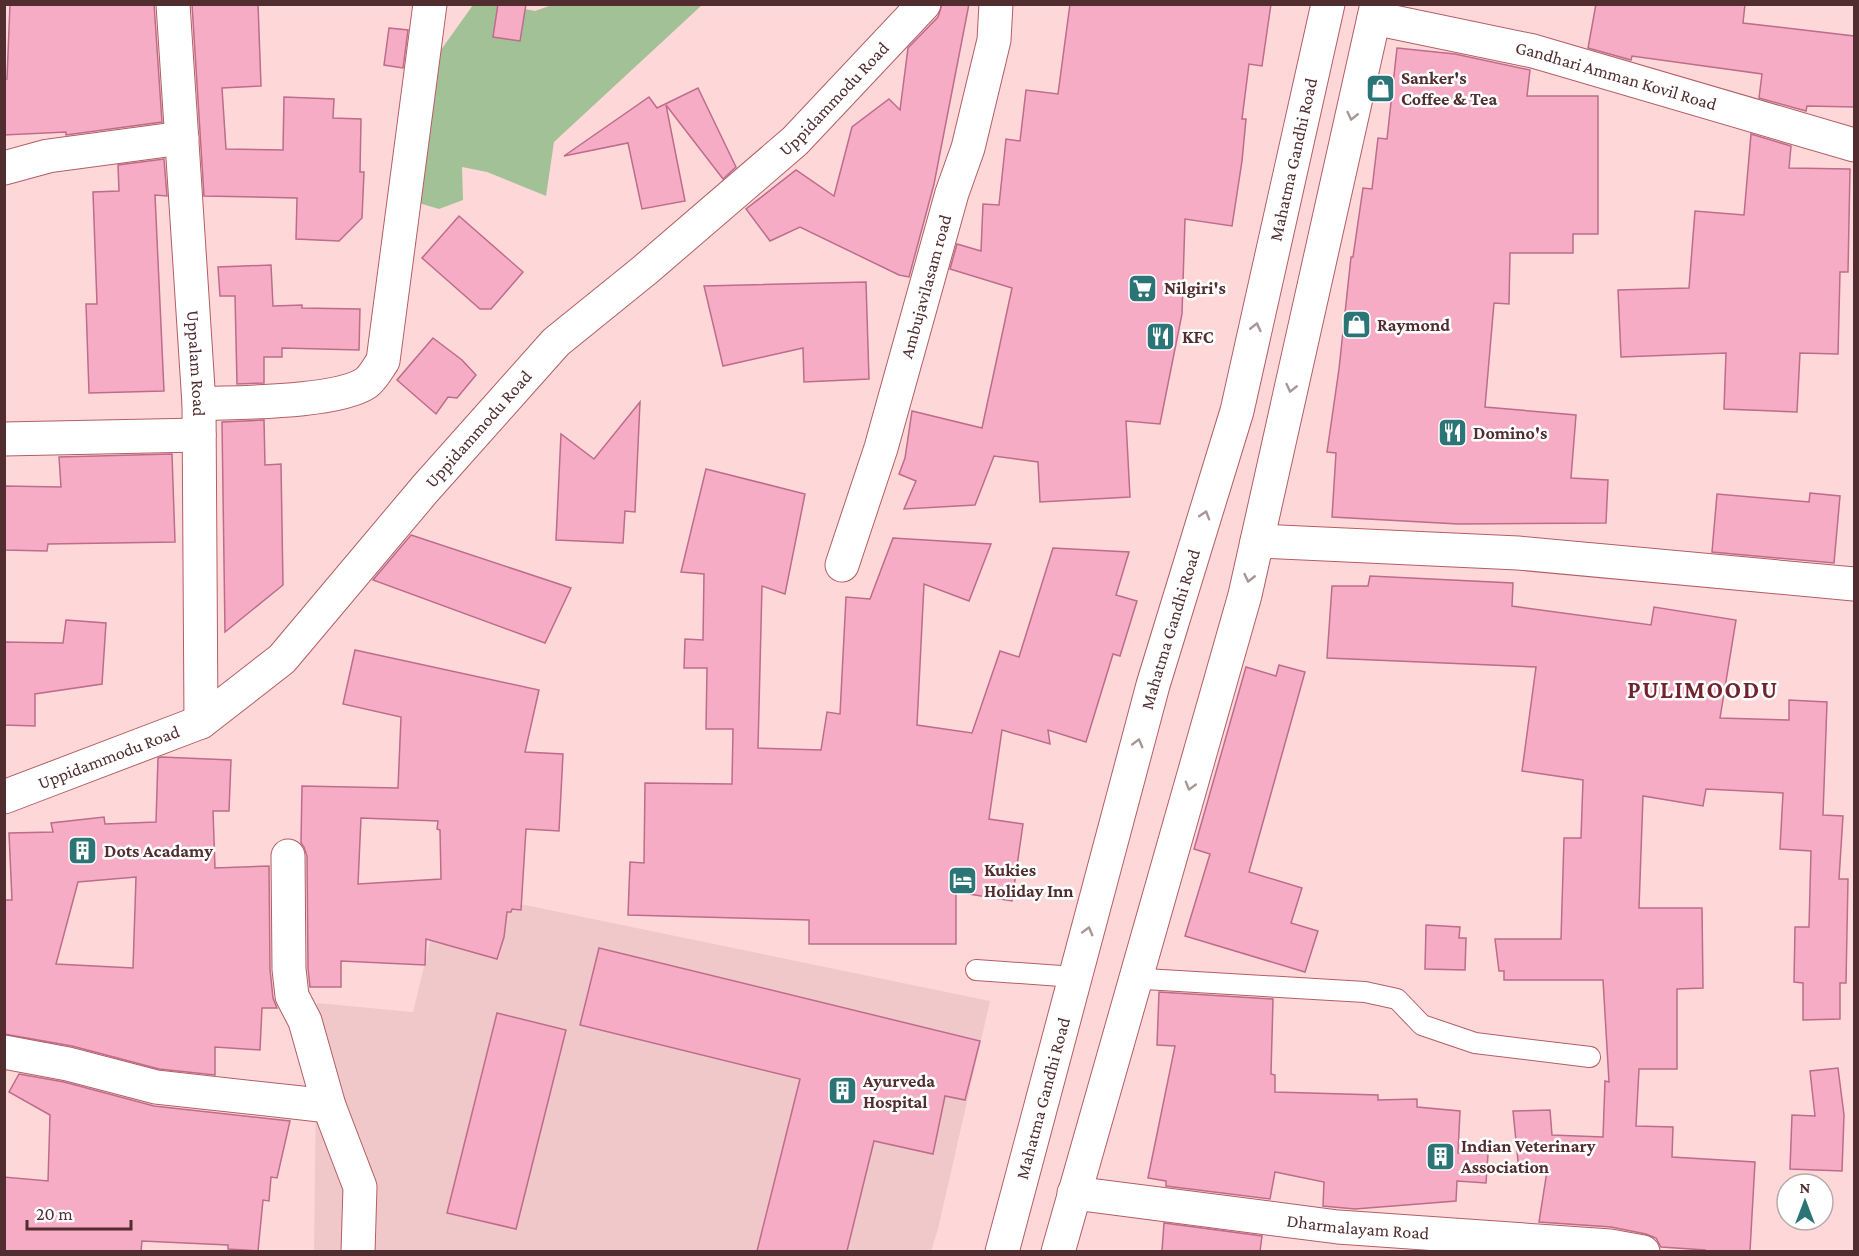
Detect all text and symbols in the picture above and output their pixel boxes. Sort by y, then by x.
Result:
street label: Uppidammodu Road [775,38,893,160]
street label: Gandhari Amman Kovil Road [1514,38,1720,114]
place label: Sanker's Coffee & Tea [1401,68,1497,109]
shop icon: Sanker's Coffee & Tea [1364,72,1396,104]
street label: Mahatma Gandhi Road [1265,76,1321,243]
one-way arrow [1347,110,1360,120]
street label: Ambujavilasam road [896,212,956,361]
supermarket icon: Nilgiri's [1127,272,1159,304]
place label: Nilgiri's [1164,278,1226,298]
shop icon: Raymond [1340,309,1372,341]
street label: Uppalam Road [183,310,209,417]
place label: Raymond [1377,315,1450,335]
restaurant icon: KFC [1145,321,1177,353]
one-way arrow [1248,323,1261,333]
place label: KFC [1182,327,1214,347]
street label: Uppidammodu Road [421,366,536,492]
one-way arrow [1286,383,1299,393]
restaurant icon: Domino's [1436,417,1468,449]
place label: Domino's [1473,423,1547,443]
one-way arrow [1198,510,1210,521]
street label: Mahatma Gandhi Road [1137,546,1204,712]
one-way arrow [1243,573,1256,583]
district label: PULIMOODU [1627,676,1779,703]
street label: Uppidammodu Road [35,721,183,793]
one-way arrow [1130,738,1143,748]
one-way arrow [1185,781,1198,791]
building icon: Dots Acadamy [67,835,99,867]
place label: Dots Acadamy [104,841,213,861]
place label: Kukies Holiday Inn [984,860,1074,901]
hotel icon: Kukies Holiday Inn [947,864,979,896]
one-way arrow [1080,926,1093,936]
street label: Mahatma Gandhi Road [1012,1015,1074,1181]
place label: Ayurveda Hospital [862,1071,935,1112]
building icon: Ayurveda Hospital [826,1075,858,1107]
place label: Indian Veterinary Association [1460,1136,1596,1177]
building icon: Indian Veterinary Association [1424,1140,1456,1172]
north arrow [1775,1172,1835,1232]
text: N [1800,1179,1811,1196]
scale bar [27,1193,130,1231]
text: 20 m [36,1204,73,1224]
street label: Dharmalayam Road [1285,1210,1430,1243]

